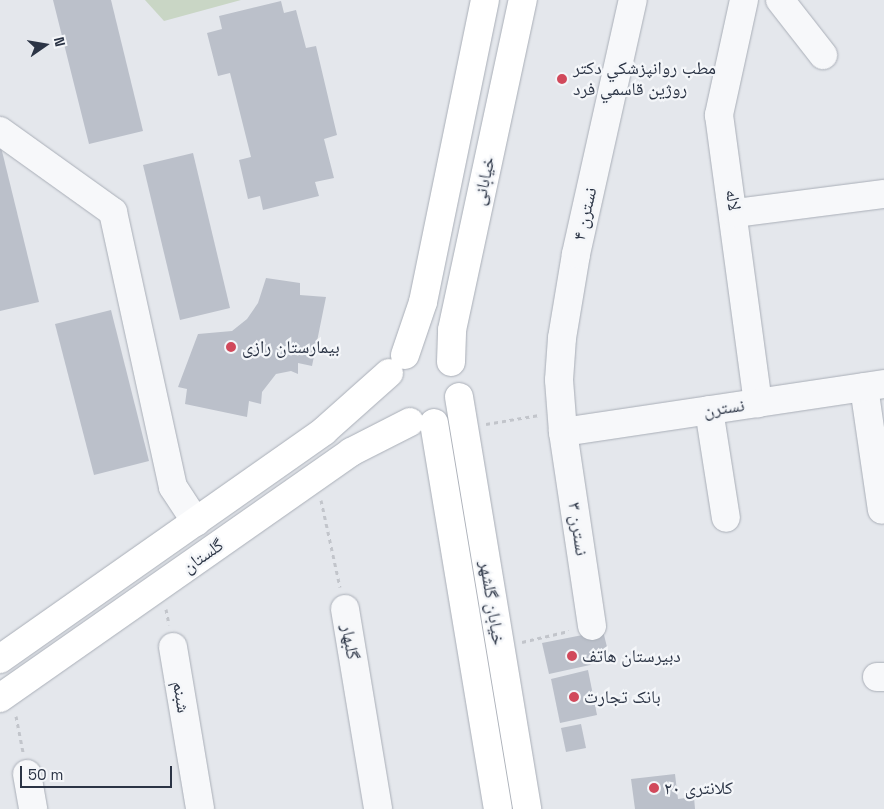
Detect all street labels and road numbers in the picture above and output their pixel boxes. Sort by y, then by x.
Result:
street label: خیابانی [468,155,500,207]
street label: نسترن ۴ [568,185,602,243]
street label: لاله [721,188,745,212]
street label: نسترن [702,394,746,422]
street label: نسترن ٣ [564,501,592,557]
street label: گلستان [178,534,228,578]
street label: خیابان گلشهر [475,559,509,647]
street label: گلبهار [336,623,364,661]
street label: شبنم [168,680,194,714]

